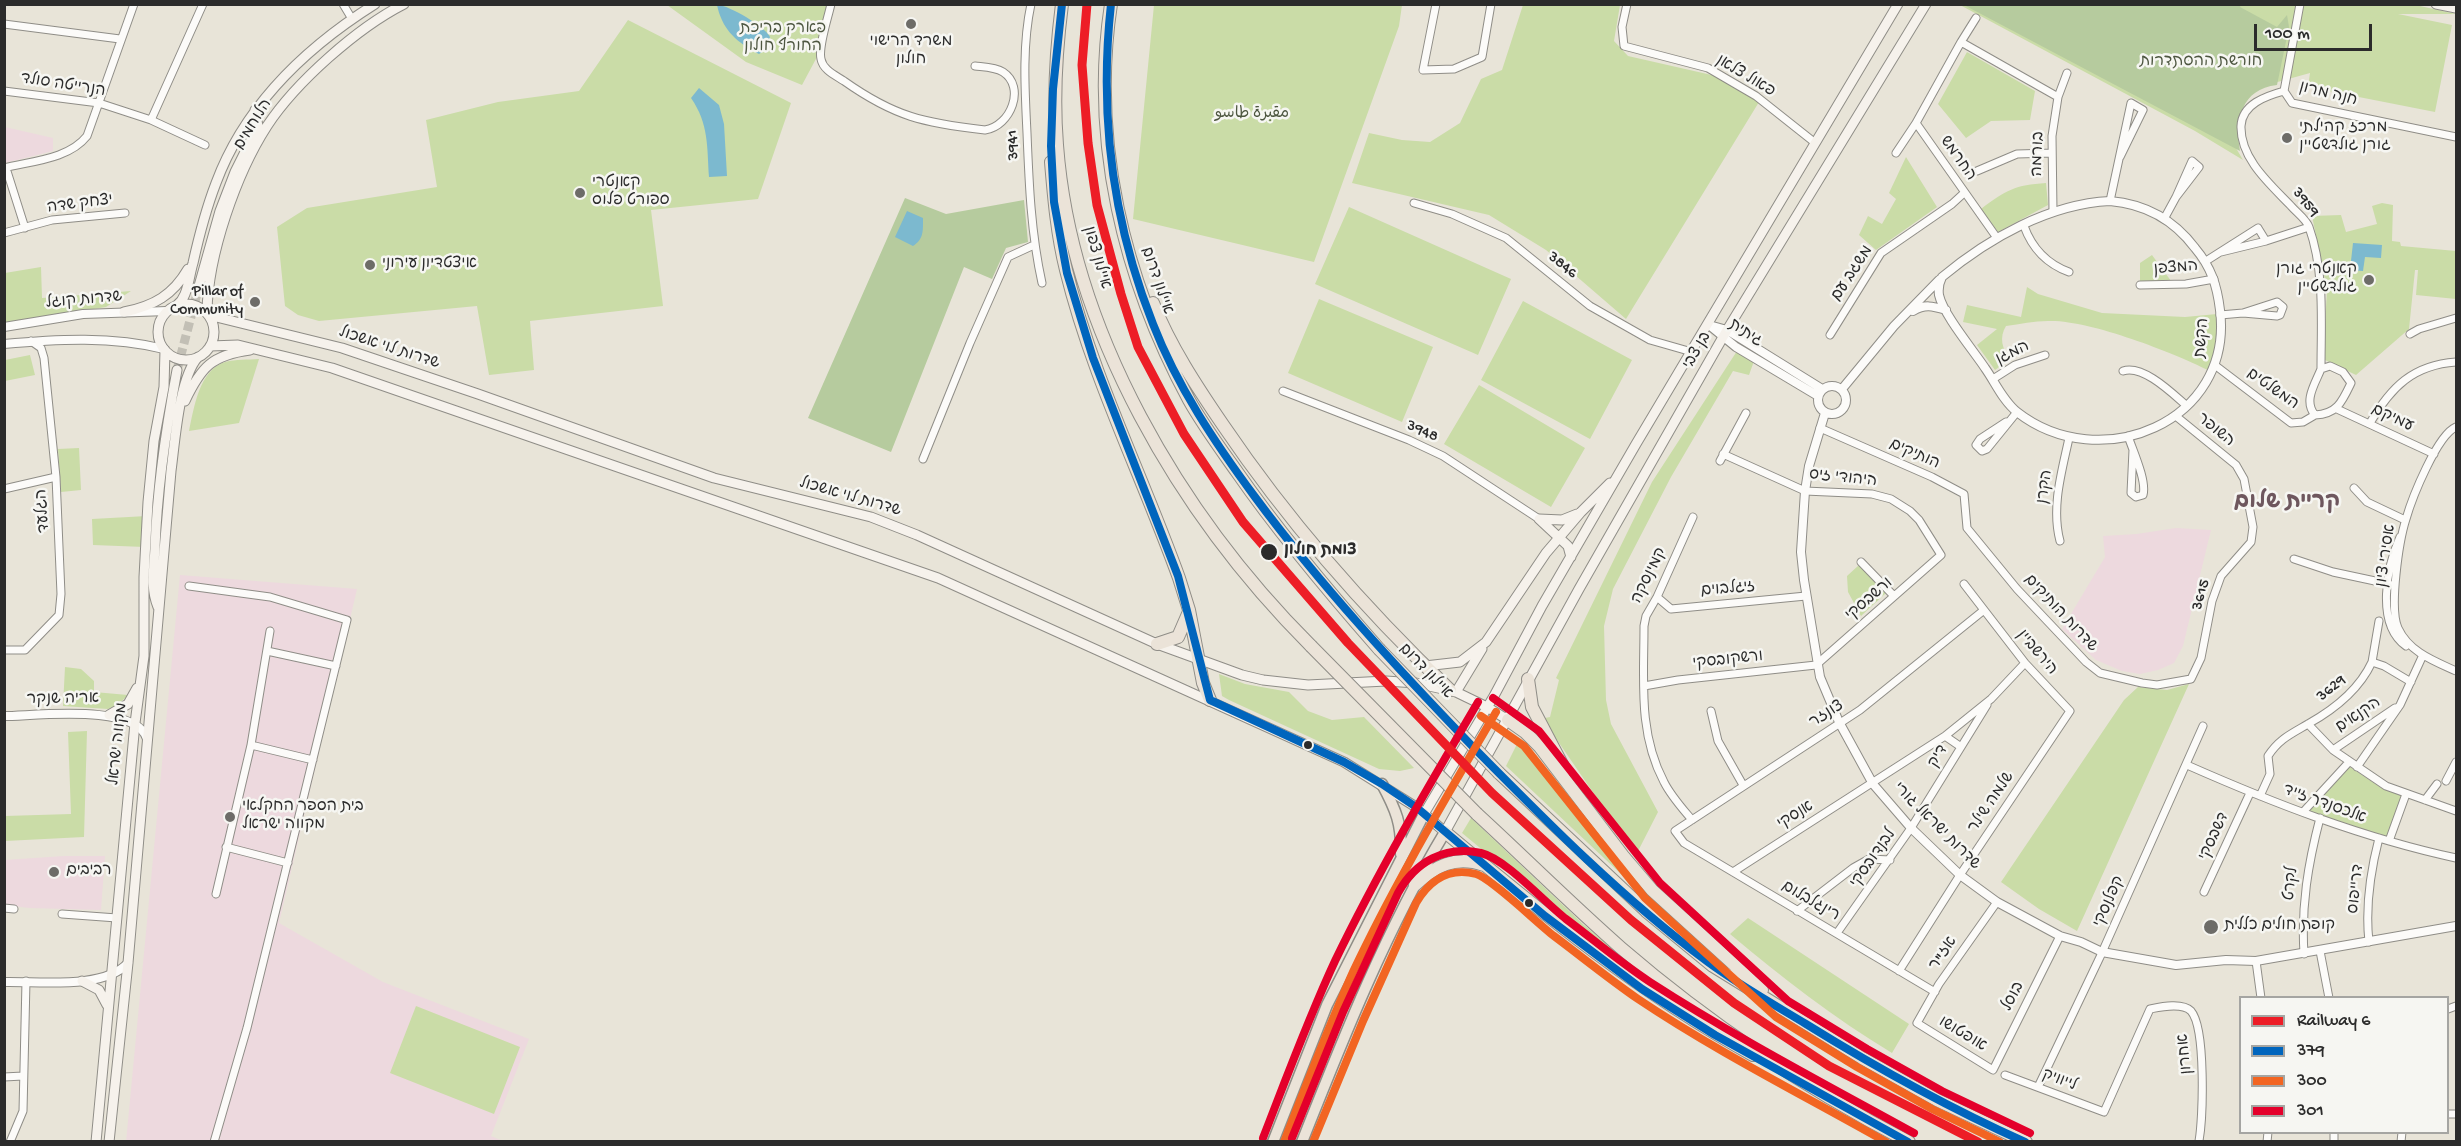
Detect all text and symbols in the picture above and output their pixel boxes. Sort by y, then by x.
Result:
scale bar [2257,12,2376,50]
marker: משרד הרישוי חולון [904,17,918,31]
park label: פארק בריכת החורף חולון [740,20,826,58]
text: 100 m [2265,24,2310,45]
place label: משרד הרישוי חולון [870,33,952,71]
street label: פאול צלאן [1712,52,1778,102]
park label: חורשת ההסתדרות [2140,53,2262,73]
street label: הנרייטה סולד [19,70,107,102]
street label: חנה מרון [2297,79,2359,111]
street label: הלוחמים [231,96,277,154]
park label: مقبرة طاسو [1215,105,1289,125]
place label: מרכז קהילתי גורן גולדשטיין [2299,119,2391,157]
street label: 3941 [1004,129,1024,161]
street label: בורמה [2029,131,2049,177]
marker: מרכז קהילתי גורן גולדשטיין [2280,131,2294,145]
street label: החרמש [1935,133,1979,185]
place label: קאנטרי ספורט פלוס [592,174,670,212]
street label: 3959 [2287,184,2323,222]
marker: קאנטרי ספורט פלוס [573,186,587,200]
street label: יצחק שדה [46,191,114,219]
street label: איילון צפון [1078,224,1114,292]
street label: משגב עם [1828,243,1878,305]
street label: איילון דרום [1136,245,1176,317]
street label: 3846 [1543,248,1581,284]
place label: איצטדיון עירוני [382,255,477,275]
street label: המצפן [2153,257,2199,281]
marker: איצטדיון עירוני [363,258,377,272]
place label: קאנטרי גורן גולדשטיין [2276,261,2357,299]
marker: קאנטרי גורן גולדשטיין [2362,273,2376,287]
place label: Pillar of Community [170,283,243,321]
street label: שדרות קוגל [45,288,123,314]
marker: Pillar of Community [248,295,262,309]
street label: גיתית [1724,316,1766,352]
street label: הקשת [2192,317,2214,359]
street label: שדרות לוי אשכול [336,324,442,374]
street label: בן צבי [1680,329,1716,373]
street label: המגן [1993,338,2033,370]
street label: המשלטים [2242,365,2302,415]
street label: עמיקם [2368,401,2416,437]
street label: השופר [2192,410,2238,452]
street label: 3948 [1403,417,1441,447]
street label: הותיקים [1886,435,1942,475]
street label: היהודי זיס [1808,466,1878,492]
street label: הקרן [2034,469,2058,505]
street label: שדרות לוי אשכול [797,474,903,522]
street label: הגלעד [33,488,55,534]
district label: קריית שלום [2234,491,2340,517]
street label: אסירי ציון [2373,523,2401,589]
marker: צומת חולון [1259,542,1279,562]
place label: צומת חולון [1284,542,1357,562]
street label: קמינסקה [1628,545,1672,607]
street label: שדרות הותיקים [2019,571,2101,657]
street label: ורשבסקי [1842,574,1898,626]
street label: 3615 [2188,577,2216,613]
street label: זיגלבוים [1700,578,1756,602]
street label: הירשביין [2012,626,2060,680]
street label: איילון דרום [1394,640,1456,704]
street label: ורשקובסקי [1692,648,1764,674]
street label: 3629 [2313,671,2351,707]
street label: אריה שנקר [27,690,99,710]
street label: הקנאים [2333,694,2385,738]
street label: צונזר [1806,697,1848,733]
street label: מקווה ישראל [105,702,133,786]
unlabelled marker [1302,739,1314,751]
street label: דיק [1925,742,1953,772]
street label: שלמה שילר [1965,769,2019,837]
street label: שדרות ישראל גורי [1888,779,1984,875]
street label: אלכסנדר זייד [2280,781,2368,829]
place label: בית הספר החקלאי מקווה ישראל [242,798,364,836]
street label: אנסקי [1774,798,1818,834]
marker: בית הספר החקלאי מקווה ישראל [223,810,237,824]
street label: דשבסקי [2196,810,2234,864]
street label: לבנדובסקי [1847,826,1901,892]
place label: רביבים [66,862,111,882]
street label: דרייפוס [2345,863,2369,915]
marker: רביבים [47,865,61,879]
street label: לקרט [2280,866,2304,902]
street label: קפלנסקי [2090,873,2130,931]
street label: רינגלבלום [1777,878,1843,926]
unlabelled marker [1523,897,1535,909]
place label: קופת חולים כללית [2224,917,2335,937]
marker: קופת חולים כללית [2202,918,2220,936]
street label: אז"ר [1926,934,1962,974]
street label: בוסל [1999,979,2029,1015]
legend [2239,996,2449,1134]
text: Railway 6 [2297,1011,2370,1032]
street label: אופטושו [1935,1013,1989,1057]
street label: אחרון [2174,1033,2198,1075]
text: 379 [2297,1041,2325,1062]
street label: לייוויק [2039,1066,2079,1096]
text: 300 [2297,1071,2327,1092]
text: 301 [2297,1101,2324,1122]

